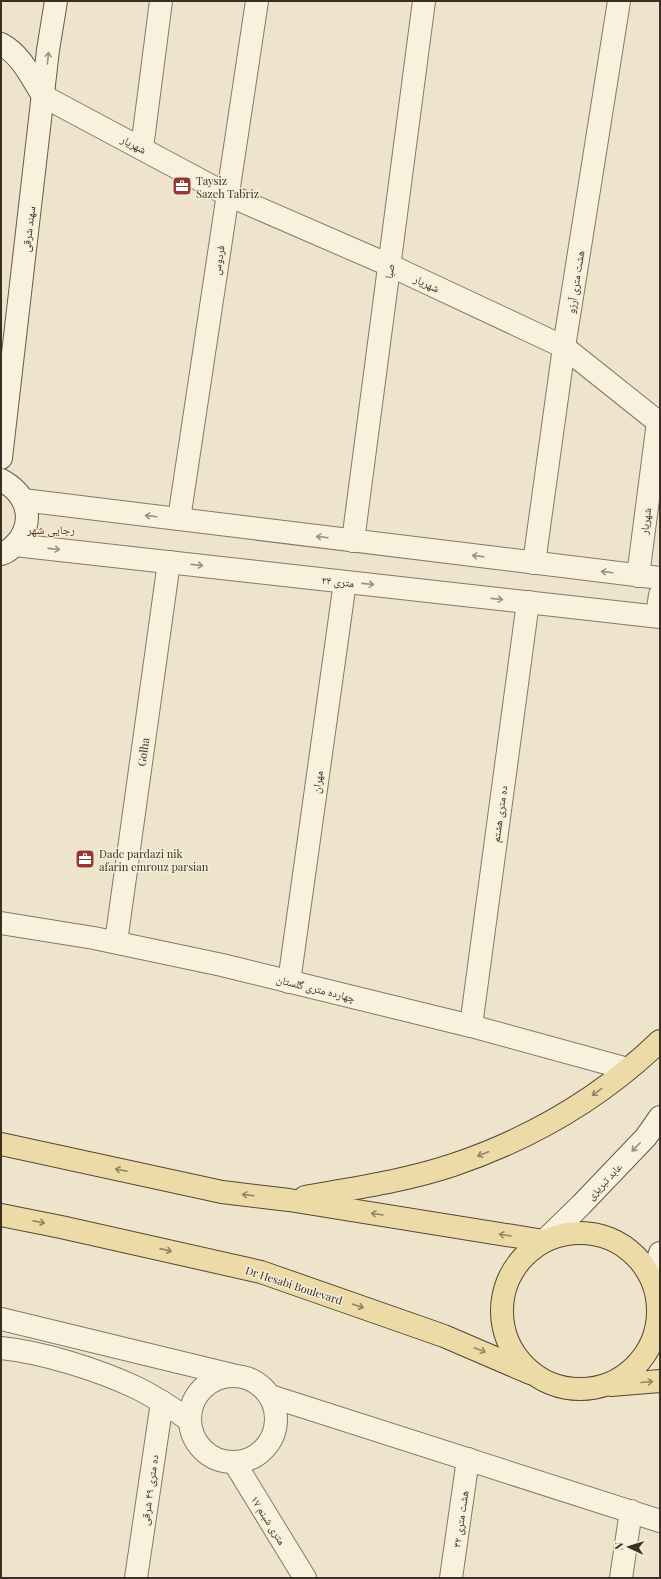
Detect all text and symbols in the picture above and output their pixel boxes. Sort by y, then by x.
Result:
one-way arrow [44,52,51,65]
street label: شهریار [118,131,149,157]
place label: Taysiz Sazeh Tabriz [196,173,259,201]
office icon: Taysiz Sazeh Tabriz [171,175,193,197]
street label: سهند شرقی [18,205,38,253]
street label: فردوس [208,244,228,276]
street label: هشت متری آرزو [563,249,587,315]
street label: صبا [381,263,397,279]
street label: شهریار [411,270,442,295]
street label: شهریار [636,507,654,536]
one-way arrow [145,512,158,520]
district label: رجایی شهر [26,521,75,537]
one-way arrow [315,533,328,541]
one-way arrow [47,546,60,553]
one-way arrow [472,552,485,560]
one-way arrow [190,562,203,569]
one-way arrow [601,568,614,576]
street label: ۲۴ متری [321,572,355,590]
one-way arrow [361,581,374,588]
one-way arrow [491,595,504,603]
street label: Golha [134,736,152,767]
street label: مهران [308,770,326,794]
street label: ده متری هشتم [488,784,511,844]
place label: Dade pardazi nik afarin emrouz parsian [99,846,209,874]
office icon: Dade pardazi nik afarin emrouz parsian [74,848,96,870]
street label: چهارده متری گلستان [275,971,357,1005]
one-way arrow [592,1088,603,1096]
one-way arrow [631,1142,641,1152]
one-way arrow [478,1150,490,1158]
street label: عابد تبریزی [583,1159,625,1203]
one-way arrow [115,1166,128,1174]
one-way arrow [242,1191,255,1199]
one-way arrow [371,1210,384,1218]
one-way arrow [32,1219,45,1227]
one-way arrow [499,1231,512,1239]
one-way arrow [159,1247,172,1255]
street label: Dr Hesabi Boulevard [244,1262,345,1308]
one-way arrow [352,1302,364,1310]
one-way arrow [474,1347,486,1355]
one-way arrow [640,1378,653,1386]
street label: ده متری ۴۹ شرقی [137,1453,161,1526]
street label: هشت متری ۳۲ [449,1489,471,1548]
street label: ۱۷ متری شبنم [247,1493,290,1548]
north arrow [609,1527,649,1567]
text: N [611,1542,626,1551]

